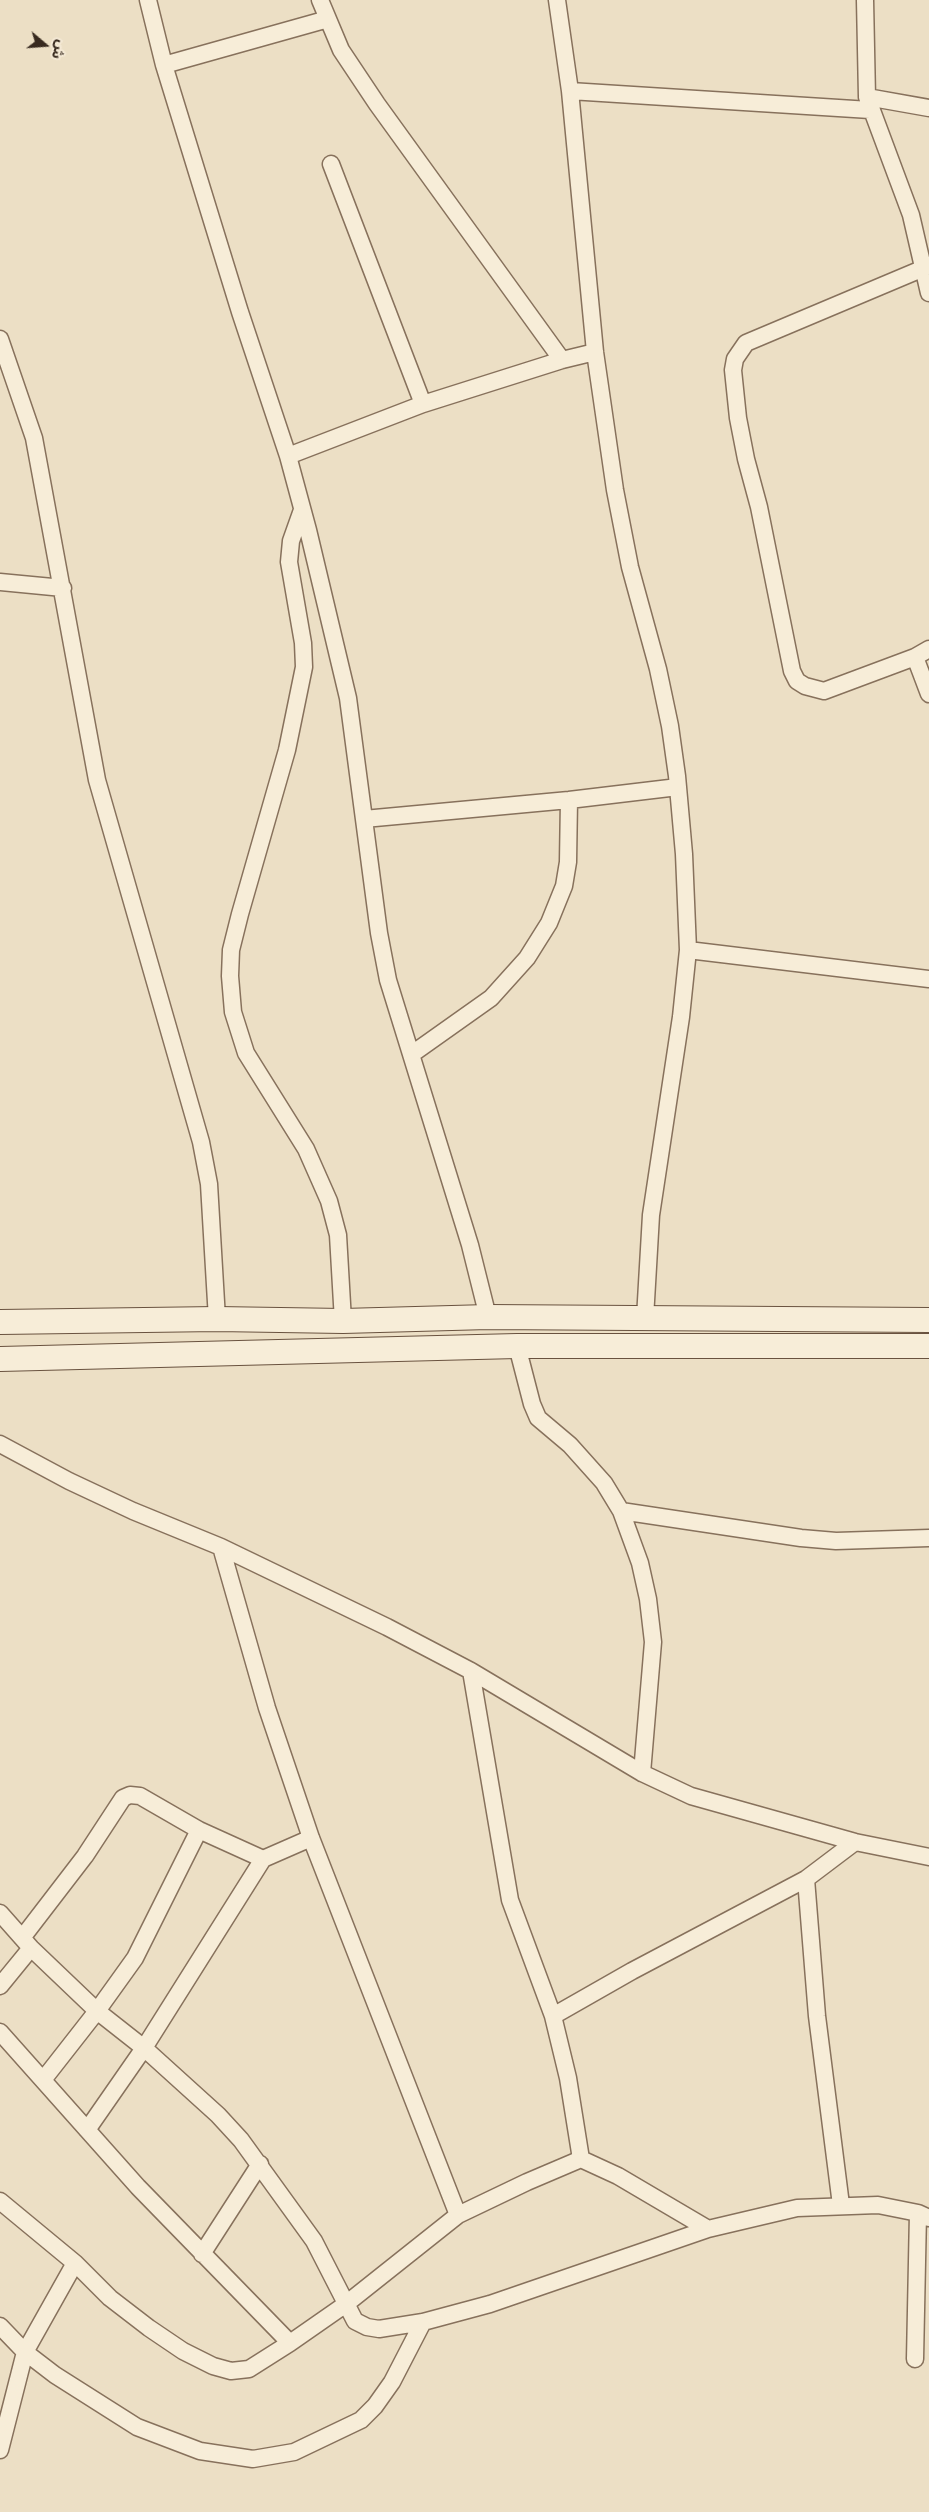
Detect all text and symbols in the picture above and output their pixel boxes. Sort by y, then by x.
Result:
north arrow [20,20,70,70]
text: ش [49,38,70,61]

